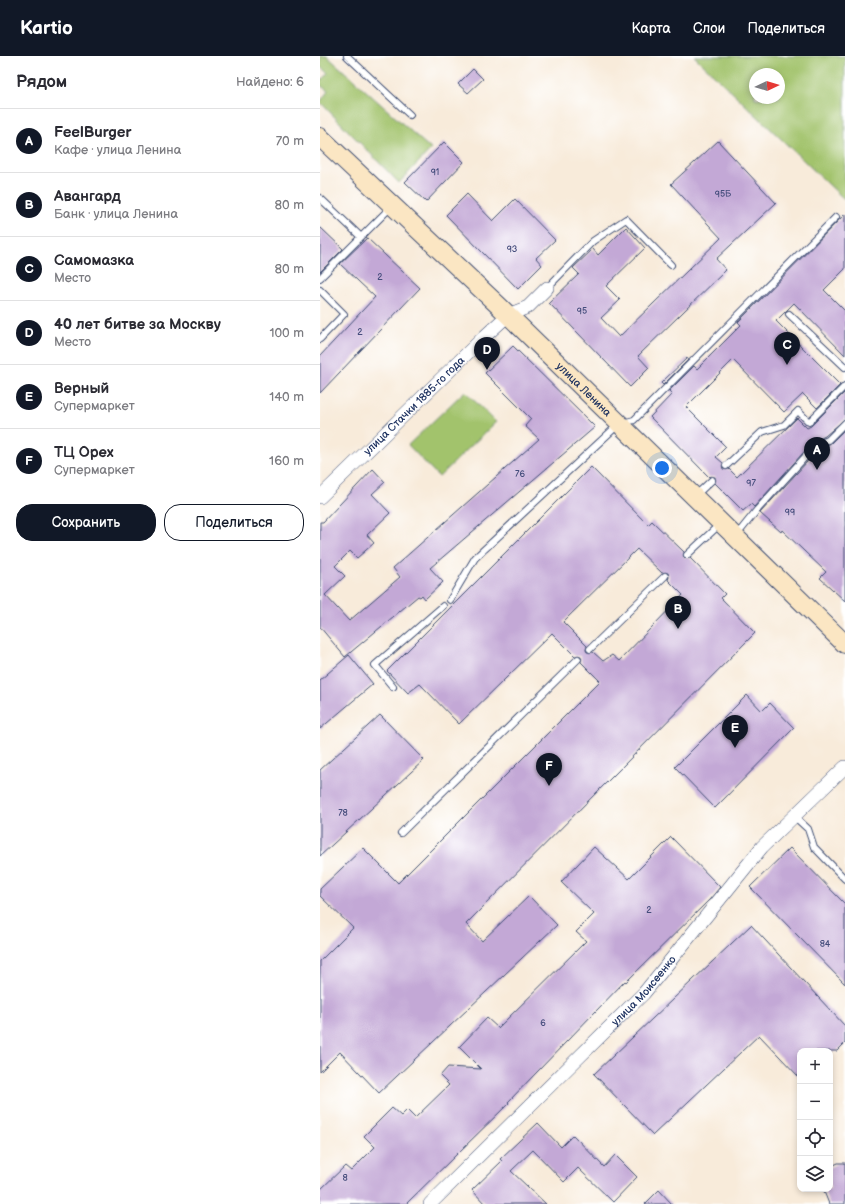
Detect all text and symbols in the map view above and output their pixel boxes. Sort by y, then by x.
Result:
text: Kartio [20,17,73,40]
text: Карта [631,20,671,37]
text: Слои [693,20,725,37]
text: Поделиться [747,20,825,37]
north arrow [749,68,785,104]
text: Рядом [16,72,67,92]
text: Найдено: 6 [236,74,304,90]
text: FeelBurger [54,123,131,142]
text: A [25,133,33,149]
text: 70 m [276,133,304,149]
text: Кафе · улица Ленина [54,142,181,158]
house number: 91 [431,167,439,178]
text: Авангард [54,187,121,206]
house number: 95Б [715,189,732,200]
text: B [24,197,34,213]
text: 80 m [275,197,304,213]
text: Банк · улица Ленина [54,206,178,222]
house number: 93 [507,244,518,255]
text: Самомазка [54,251,134,270]
text: C [24,261,34,277]
text: 80 m [275,261,304,277]
text: Место [54,270,91,286]
house number: 2 [377,272,383,283]
house number: 95 [577,306,587,317]
text: 40 лет битве за Москву [54,315,221,334]
text: D [24,325,34,341]
text: 100 m [269,325,304,341]
house number: 2 [357,327,363,338]
pin: C [774,332,800,365]
text: Место [54,334,91,350]
pin: D [474,337,500,370]
street label: улица Стачки 1885-го года [361,353,467,458]
street label: улица Ленина [554,359,615,419]
text: Верный [54,379,109,398]
text: E [25,389,33,405]
text: 140 m [269,389,304,405]
text: Супермаркет [54,398,135,414]
pin: A [804,437,830,470]
text: ТЦ Орех [54,443,114,462]
text: F [25,453,33,469]
text: 160 m [269,453,304,469]
your location [652,458,672,478]
text: Супермаркет [54,462,135,478]
house number: 76 [515,469,525,480]
house number: 97 [746,478,756,489]
button: Сохранить [16,504,156,541]
button: Поделиться [164,504,304,541]
house number: 99 [785,507,795,518]
pin: B [665,596,691,629]
pin: E [722,715,748,748]
pin: F [536,753,562,786]
house number: 78 [338,808,348,819]
house number: 2 [646,905,652,916]
house number: 84 [820,939,831,950]
street label: улица Моисеенко [608,953,678,1028]
house number: 6 [540,1018,546,1029]
map controls [797,1048,833,1192]
button: + [797,1048,833,1084]
button: − [797,1084,833,1120]
button: locate [797,1120,833,1156]
button: layers [797,1156,833,1192]
house number: 8 [342,1173,348,1184]

